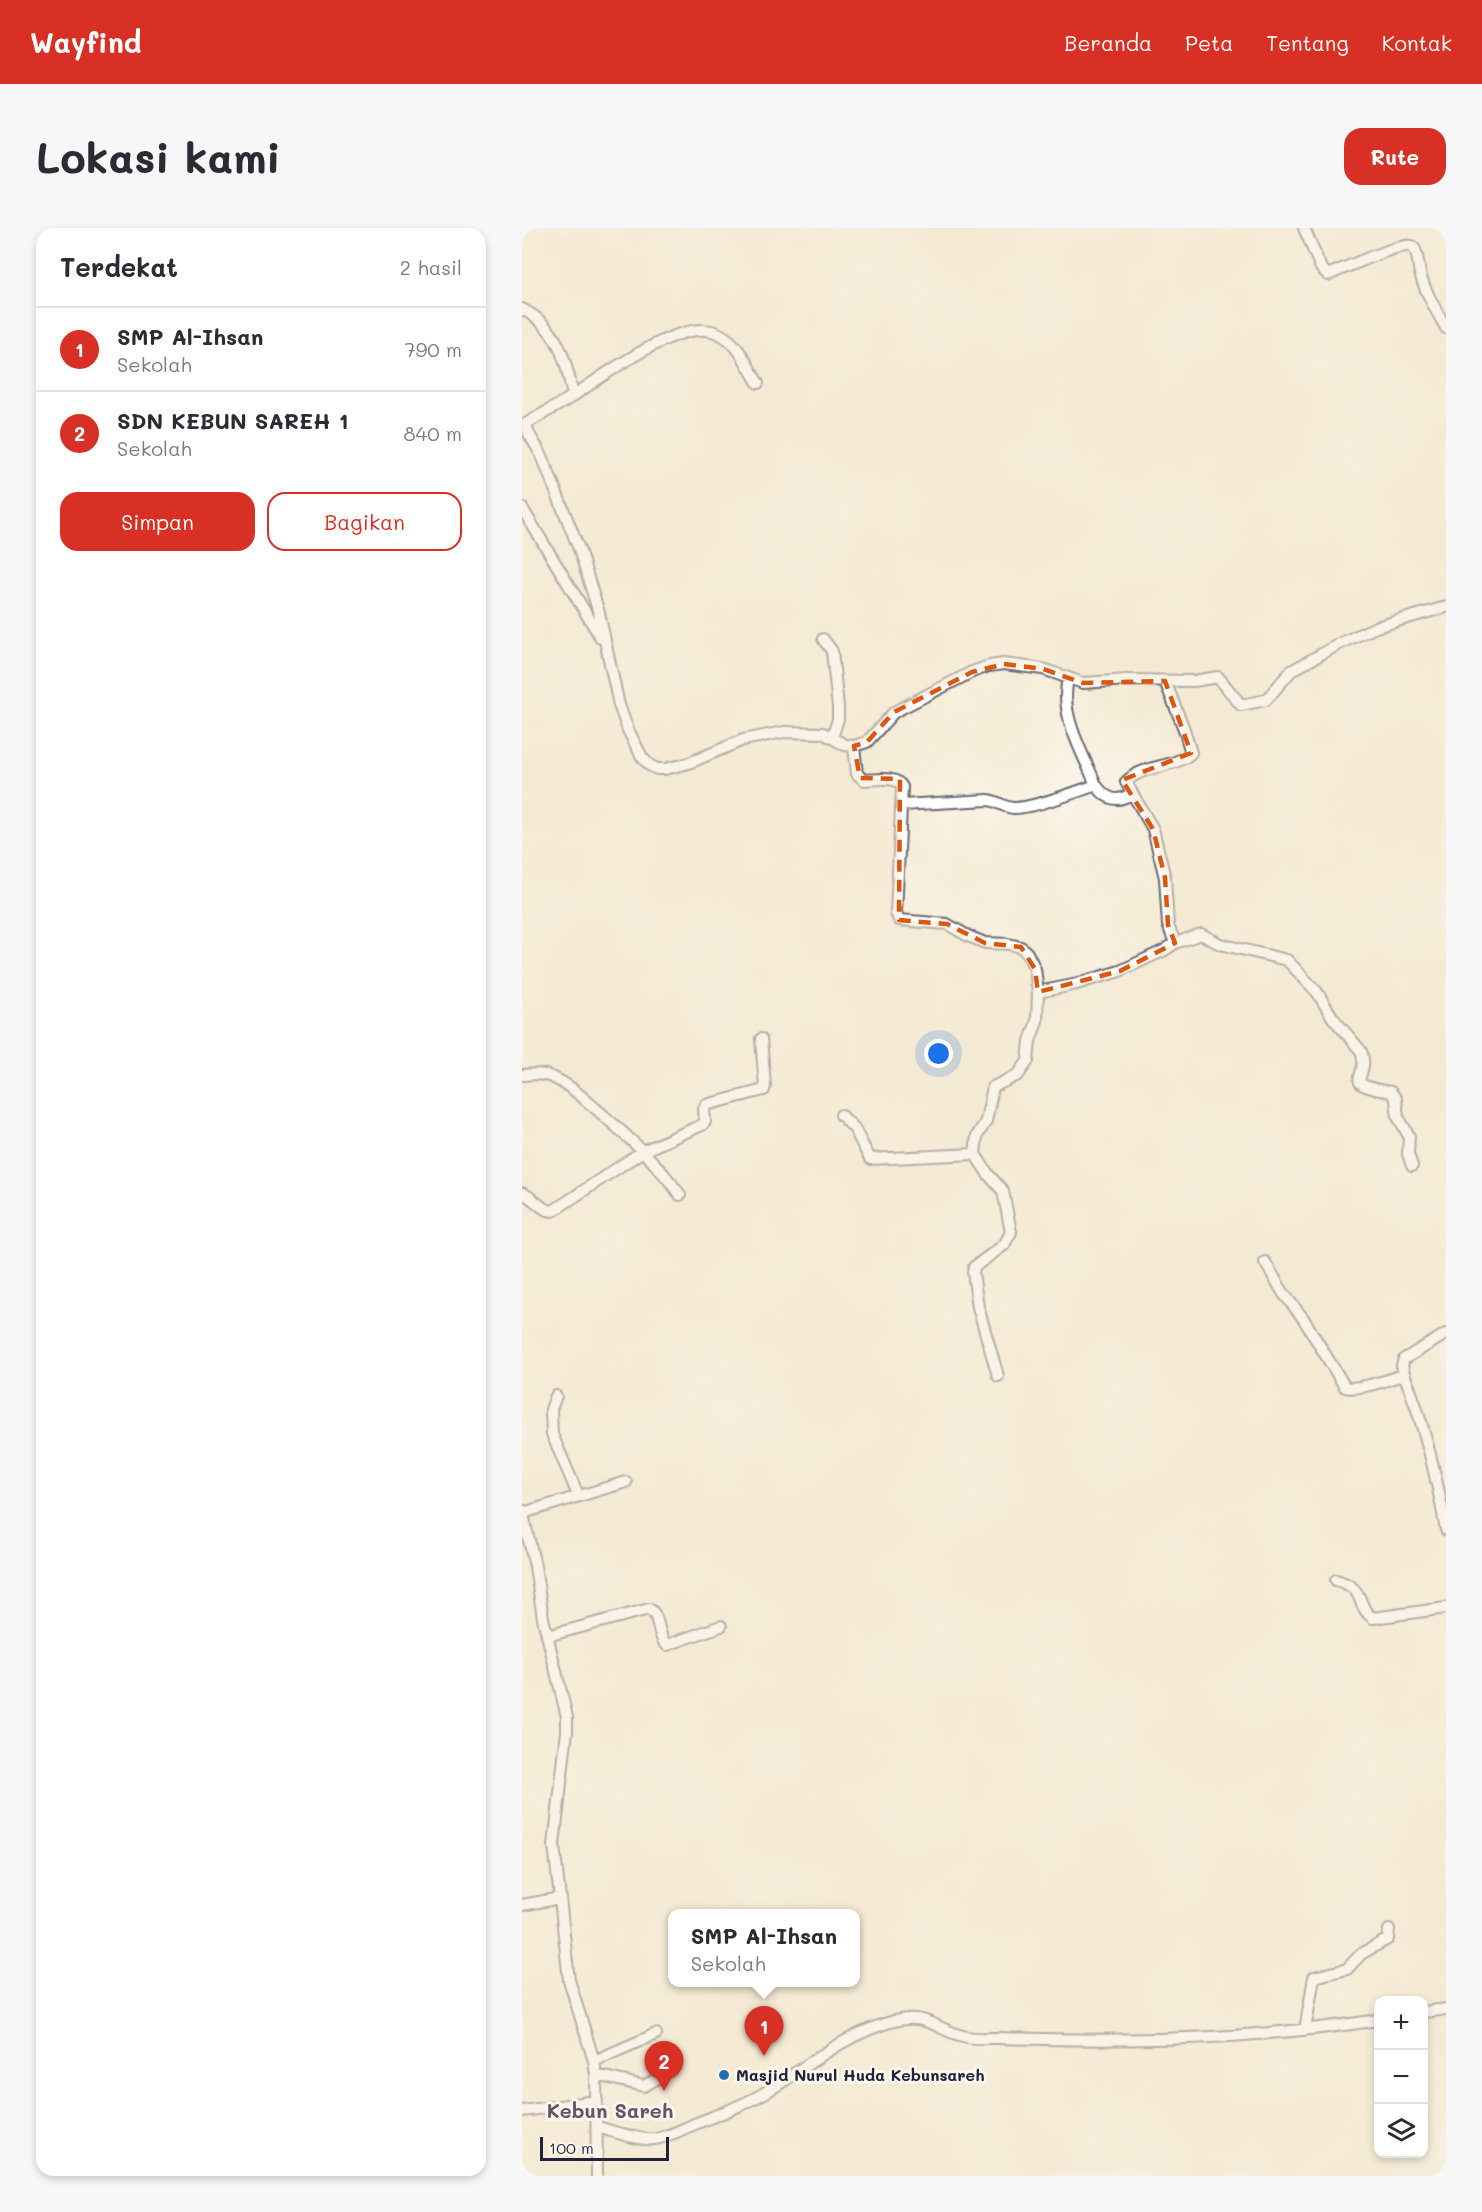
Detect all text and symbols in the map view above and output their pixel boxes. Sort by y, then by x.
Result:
text: Wayfind [30,24,141,60]
text: Beranda [1064,29,1152,56]
text: Peta [1185,29,1233,56]
text: Tentang [1266,29,1349,56]
text: Kontak [1382,29,1452,56]
button: Rute [1344,128,1446,185]
text: Lokasi kami [36,129,281,184]
text: Terdekat [60,250,178,284]
text: 2 hasil [400,254,462,280]
text: SMP Al-Ihsan [117,322,263,351]
text: 1 [75,336,84,362]
text: 790 m [404,336,462,362]
text: Sekolah [117,351,192,377]
text: SDN KEBUN SAREH 1 [117,406,348,435]
text: 2 [74,420,85,446]
text: 840 m [403,420,462,446]
text: Sekolah [117,435,192,461]
button: Simpan [60,492,255,551]
button: Bagikan [267,492,462,551]
your location [924,1039,953,1068]
popup [668,1909,860,1987]
text: SMP Al-Ihsan [691,1921,837,1950]
text: Sekolah [691,1950,766,1976]
map controls [1374,1996,1428,2158]
button: + [1374,1996,1428,2050]
pin: 1 [744,2006,784,2056]
pin: 2 [644,2042,684,2091]
button: − [1374,2050,1428,2104]
place label: Masjid Nurul Huda Kebunsareh [736,2064,984,2085]
marker: Masjid Nurul Huda Kebunsareh [717,2068,731,2082]
district label: Kebun Sareh [547,2097,673,2123]
button: layers [1374,2104,1428,2158]
scale bar [540,2134,669,2162]
text: 100 m [549,2137,594,2158]

